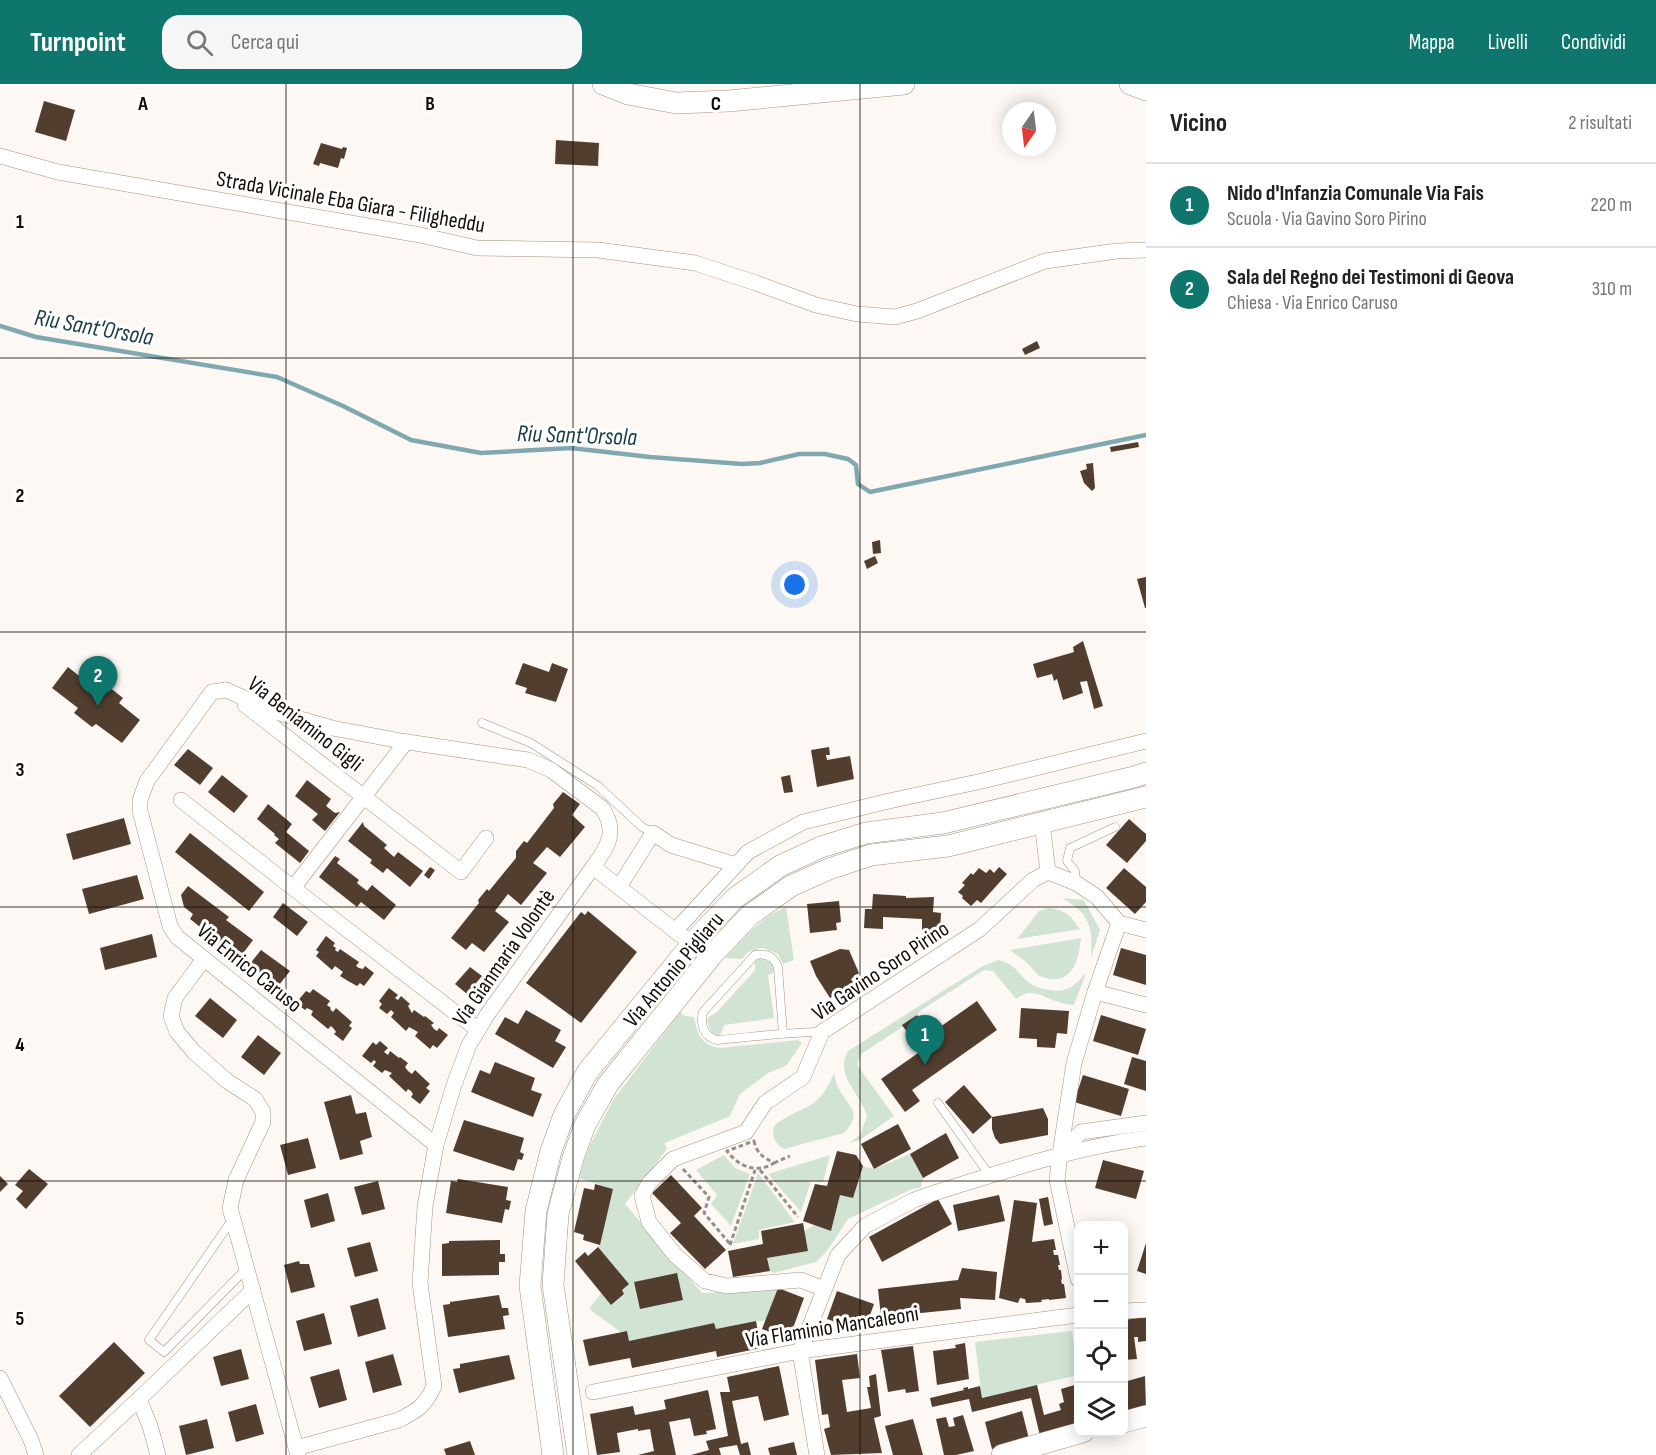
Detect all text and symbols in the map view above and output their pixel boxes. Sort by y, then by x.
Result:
search box [162,15,582,69]
text: Turnpoint [30,26,126,59]
icon: search [183,26,216,59]
text: Cerca qui [231,29,299,56]
text: Mappa [1409,30,1455,55]
text: Livelli [1488,30,1528,55]
text: Condividi [1561,30,1626,55]
text: A [137,92,148,116]
text: B [425,92,435,116]
text: C [711,92,721,116]
north arrow [1002,102,1056,156]
text: Vicino [1170,108,1227,139]
text: 2 risultati [1568,111,1632,135]
street label: Strada Vicinale Eba Giara - Filigheddu [214,166,487,239]
text: Nido d'Infanzia Comunale Via Fais [1227,180,1484,207]
text: 1 [1186,193,1193,217]
text: 220 m [1591,193,1632,217]
text: Scuola · Via Gavino Soro Pirino [1227,207,1427,231]
text: 1 [16,210,24,234]
text: Sala del Regno dei Testimoni di Geova [1227,264,1514,291]
text: 2 [1185,277,1194,301]
text: 310 m [1592,277,1632,301]
text: Chiesa · Via Enrico Caruso [1227,291,1398,315]
water label: Riu Sant'Orsola [32,303,156,352]
water label: Riu Sant'Orsola [516,419,638,452]
text: 2 [16,484,24,508]
your location [780,570,809,599]
pin: 2 [78,656,118,706]
street label: Via Beniamino Gigli [242,671,368,778]
text: 3 [16,758,25,782]
street label: Via Gianmaria Volontè [447,884,561,1031]
street label: Via Antonio Pigliaru [618,907,730,1033]
street label: Via Gavino Soro Pirino [807,916,954,1027]
street label: Via Enrico Caruso [191,918,307,1019]
pin: 1 [906,1016,944,1065]
text: 4 [15,1033,25,1057]
map controls [1074,1221,1128,1437]
button: + [1074,1221,1128,1275]
button: − [1074,1275,1128,1329]
street label: Via Flaminio Mancaleoni [744,1300,921,1354]
text: 5 [16,1307,25,1331]
button: locate [1074,1329,1128,1383]
button: layers [1074,1383,1128,1437]

